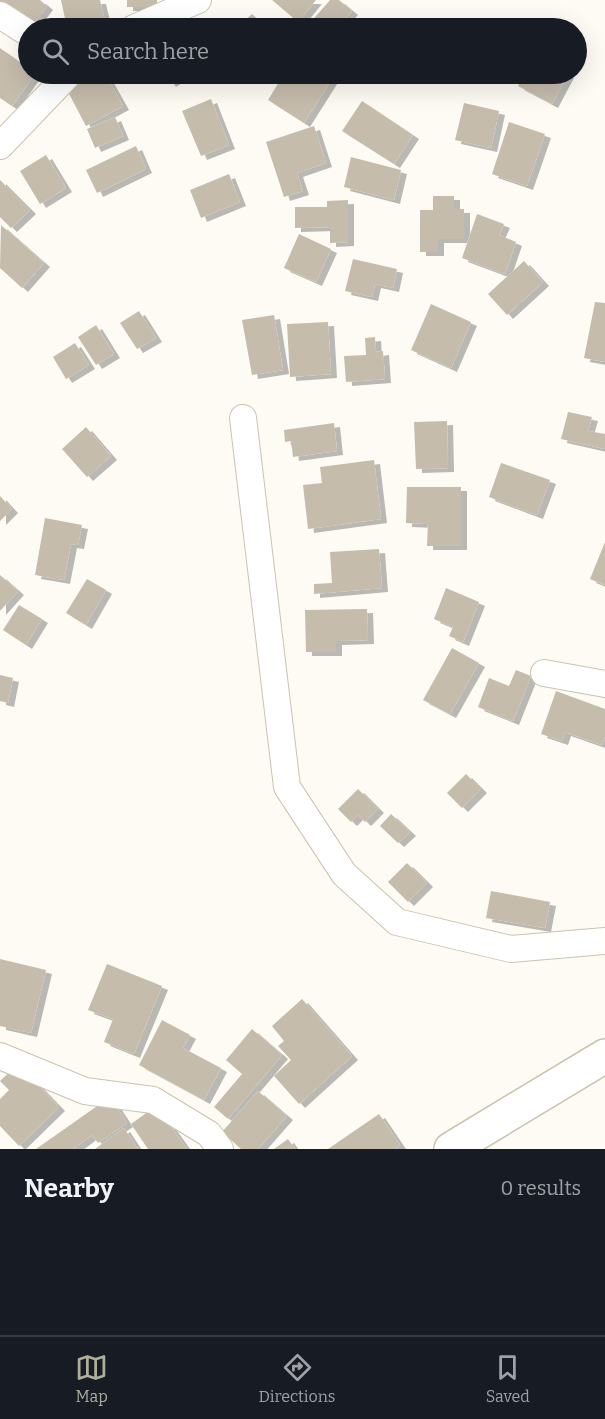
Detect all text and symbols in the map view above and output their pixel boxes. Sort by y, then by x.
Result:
search box [18,18,587,84]
icon: search [39,35,72,68]
text: Search here [87,38,209,65]
text: Nearby [24,1173,114,1204]
text: 0 results [501,1176,581,1200]
tab: Map [75,1351,108,1406]
tab: Directions [259,1351,336,1406]
tab: Saved [486,1351,530,1406]

